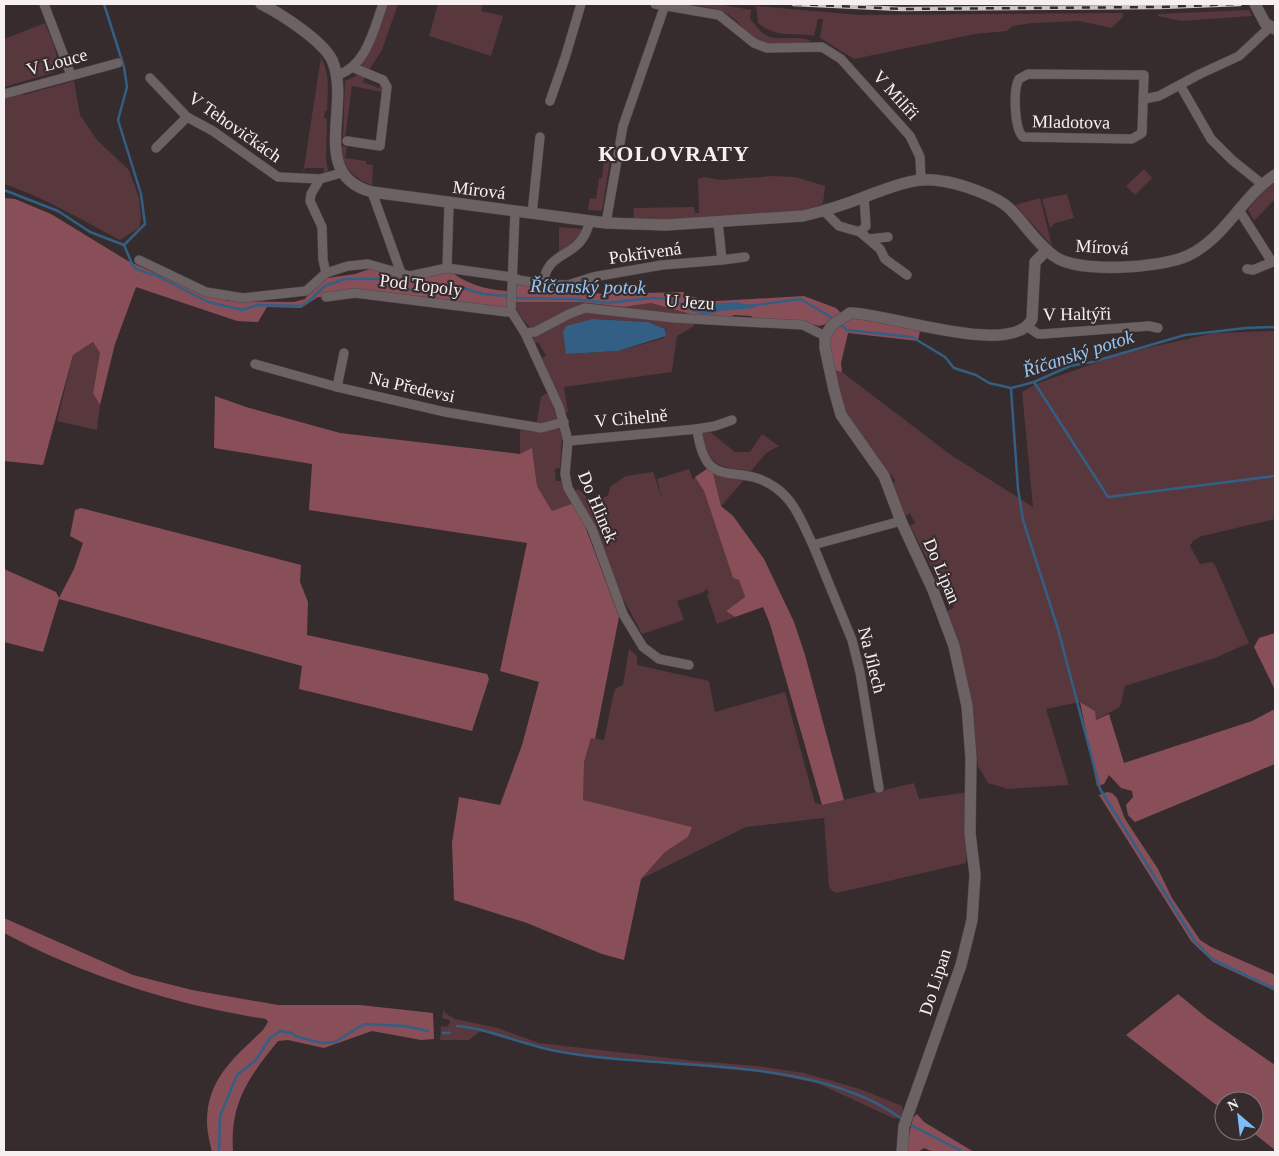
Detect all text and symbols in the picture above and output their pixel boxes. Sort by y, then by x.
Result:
street label: V Louce [24,44,90,80]
street label: V Milíři [869,66,923,124]
street label: V Tehovičkách [185,88,285,166]
street label: Mladotova [1032,111,1110,133]
district label: KOLOVRATY [598,141,750,166]
street label: Mírová [451,177,507,203]
street label: Mírová [1075,236,1129,258]
street label: Pokřivená [607,238,683,268]
street label: Pod Topoly [379,270,463,300]
water label: Říčanský potok [529,275,646,298]
street label: U Jezu [665,290,715,314]
street label: V Haltýři [1043,303,1111,325]
water label: Říčanský potok [1019,325,1137,382]
street label: Na Předevsi [367,367,457,407]
street label: V Cihelně [594,405,668,431]
street label: Do Hlinek [574,468,622,546]
street label: Do Lipan [919,536,965,606]
street label: Na Jílech [854,625,890,695]
street label: Do Lipan [915,946,955,1018]
north arrow [1214,1091,1264,1141]
text: N [1225,1096,1241,1114]

